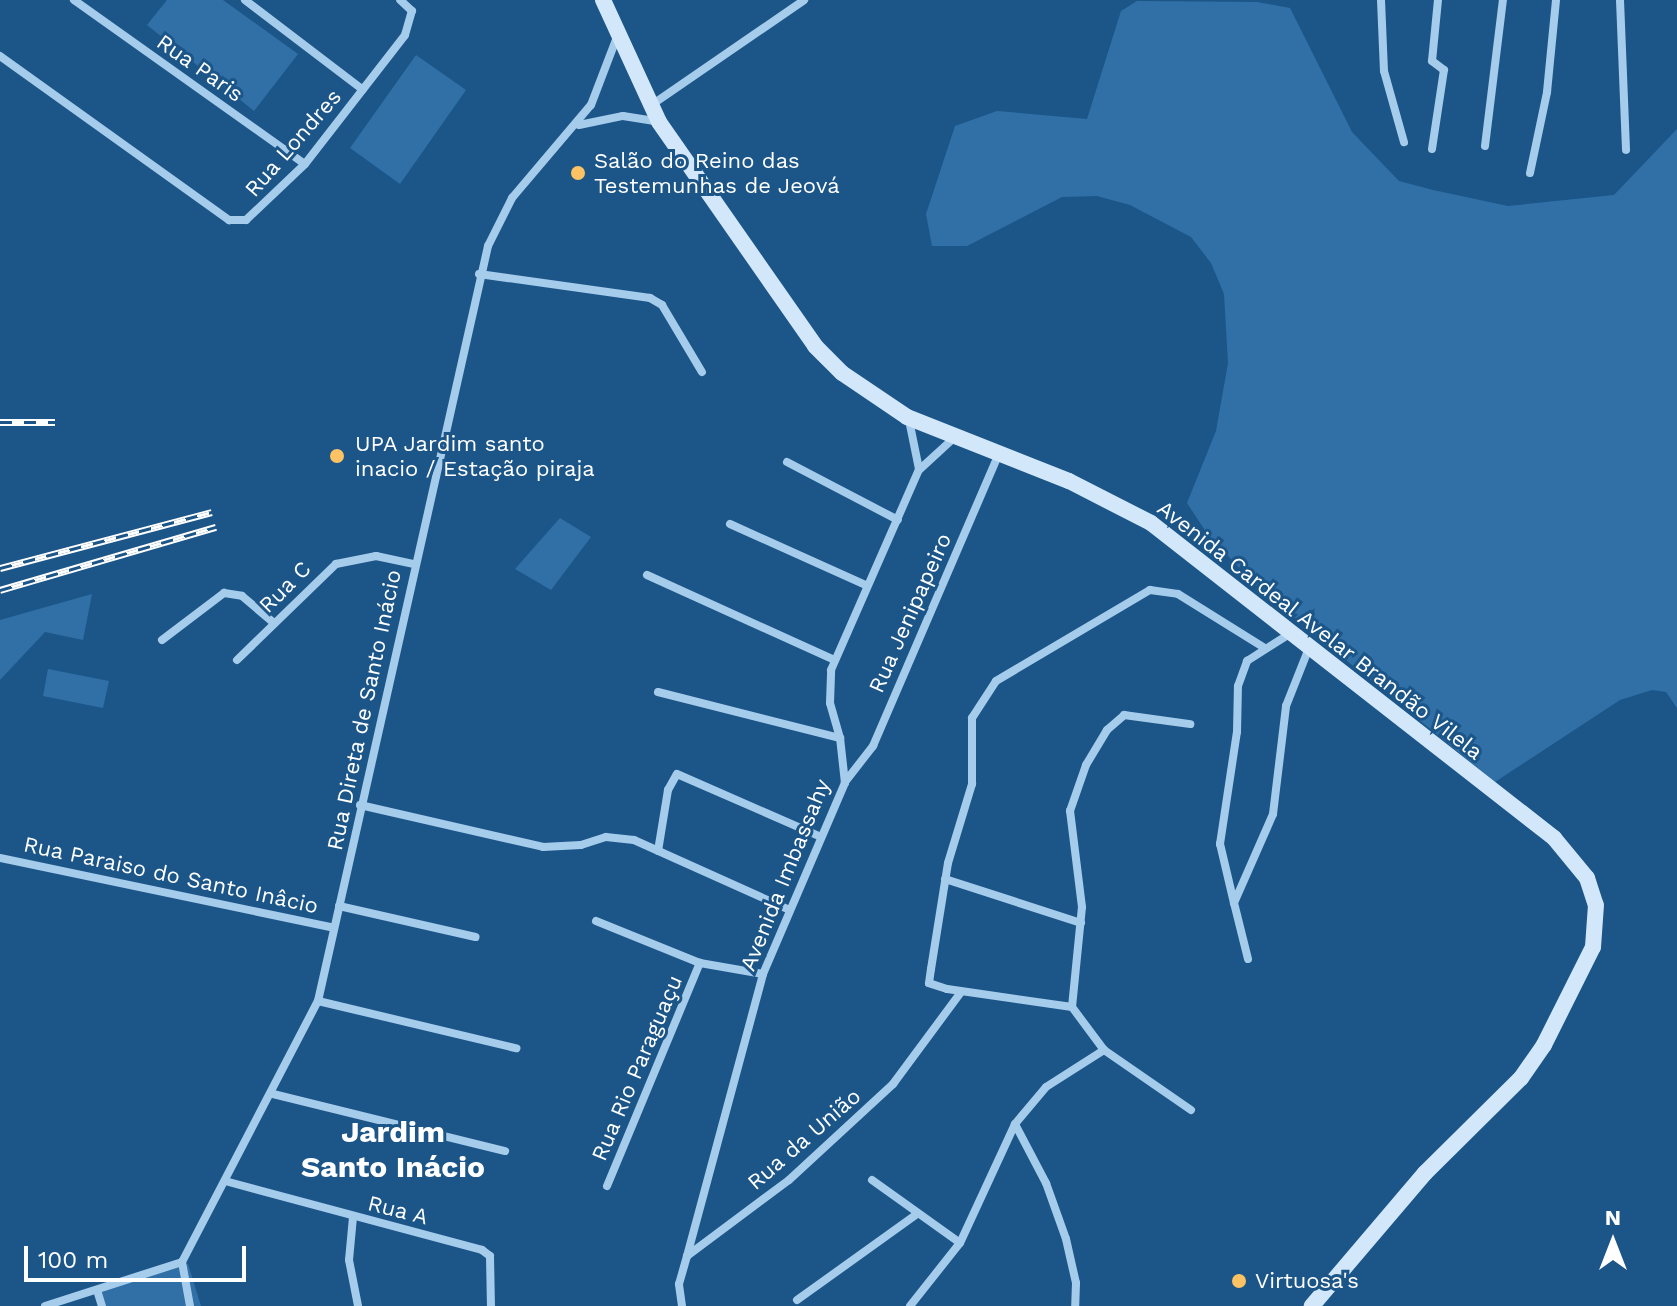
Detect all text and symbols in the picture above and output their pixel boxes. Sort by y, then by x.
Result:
street label: Rua Paris [151,28,249,108]
street label: Rua Londres [239,84,347,202]
place label: Salão do Reino das Testemunhas de Jeová [594,147,840,198]
marker: Salão do Reino das Testemunhas de Jeová [569,164,587,182]
place label: UPA Jardim santo inacio / Estação piraja [355,430,595,482]
marker: UPA Jardim santo inacio / Estação piraja [326,445,348,467]
street label: Avenida Cardeal Avelar Brandão Vilela [1151,494,1489,766]
street label: Rua Jenipapeiro [863,529,957,697]
street label: Rua C [253,555,317,619]
street label: Rua Direta de Santo Inácio [321,567,407,853]
street label: Avenida Imbassahy [734,775,836,975]
street label: Rua Paraiso do Santo Inâcio [21,831,321,919]
street label: Rua Rio Paraguaçu [586,971,688,1165]
street label: Rua da União [742,1082,866,1196]
district label: Jardim Santo Inácio [301,1114,485,1184]
street label: Rua A [365,1190,431,1230]
north arrow [1573,1202,1653,1282]
text: N [1605,1205,1621,1230]
scale bar [28,1230,250,1280]
text: 100 m [38,1246,108,1274]
place label: Virtuosa's [1255,1268,1359,1294]
marker: Virtuosa's [1230,1272,1248,1290]

